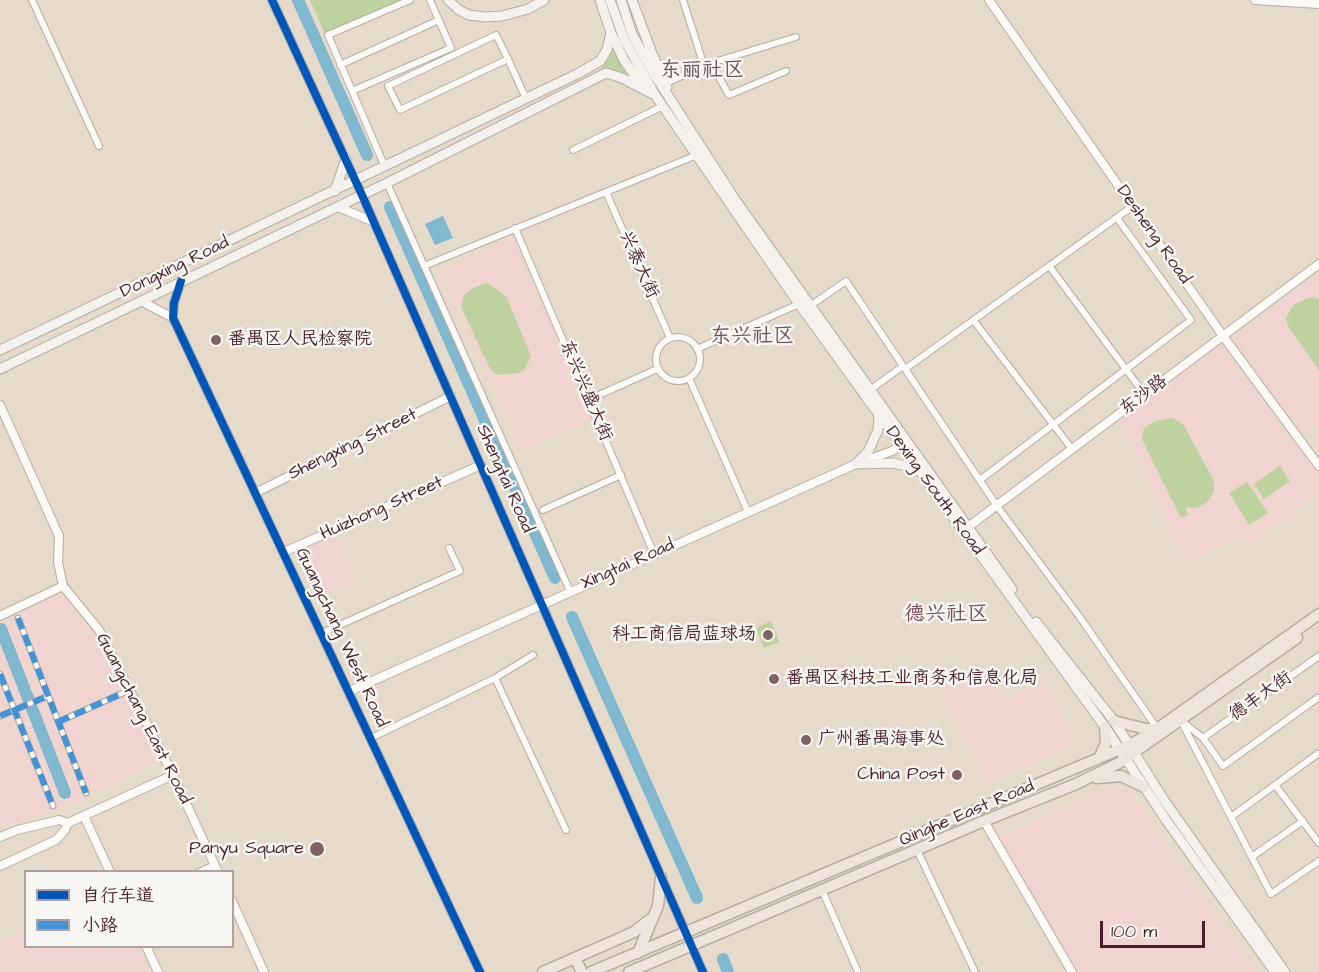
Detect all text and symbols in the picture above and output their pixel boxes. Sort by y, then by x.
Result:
district label: 东丽社区 [660,59,744,85]
street label: Desheng Road [1111,181,1195,289]
street label: 兴泰大街 [613,228,663,302]
street label: Dongxing Road [117,232,233,304]
district label: 东兴社区 [710,325,794,351]
place label: 番禺区人民检察院 [228,329,372,351]
marker: 番禺区人民检察院 [209,333,223,347]
street label: 东兴兴盛大街 [554,337,616,445]
street label: 东沙路 [1116,371,1172,421]
street label: Shengxing Street [285,404,421,486]
street label: Shengtai Road [471,422,537,536]
street label: Dexing South Road [880,422,988,560]
street label: Huizhong Street [317,472,447,546]
street label: Xingtai Road [578,535,678,595]
street label: Guangchang West Road [290,545,392,731]
district label: 德兴社区 [904,603,988,629]
place label: 科工商信局蓝球场 [612,624,756,646]
marker: 科工商信局蓝球场 [761,628,775,642]
street label: Guangchang East Road [91,630,195,808]
place label: 番禺区科技工业商务和信息化局 [786,668,1038,690]
street label: 德丰大街 [1225,668,1297,726]
marker: 番禺区科技工业商务和信息化局 [767,672,781,686]
place label: 广州番禺海事处 [818,729,944,751]
marker: 广州番禺海事处 [799,733,813,747]
place label: China Post [857,764,945,786]
marker: China Post [950,768,964,782]
street label: Qinghe East Road [896,776,1038,852]
place label: Panyu Square [189,838,304,860]
marker: Panyu Square [308,840,326,858]
legend [24,870,234,948]
text: 自行车道 [82,883,154,908]
scale bar [1103,909,1208,947]
text: 小路 [82,913,118,938]
text: 100 m [1111,919,1157,944]

